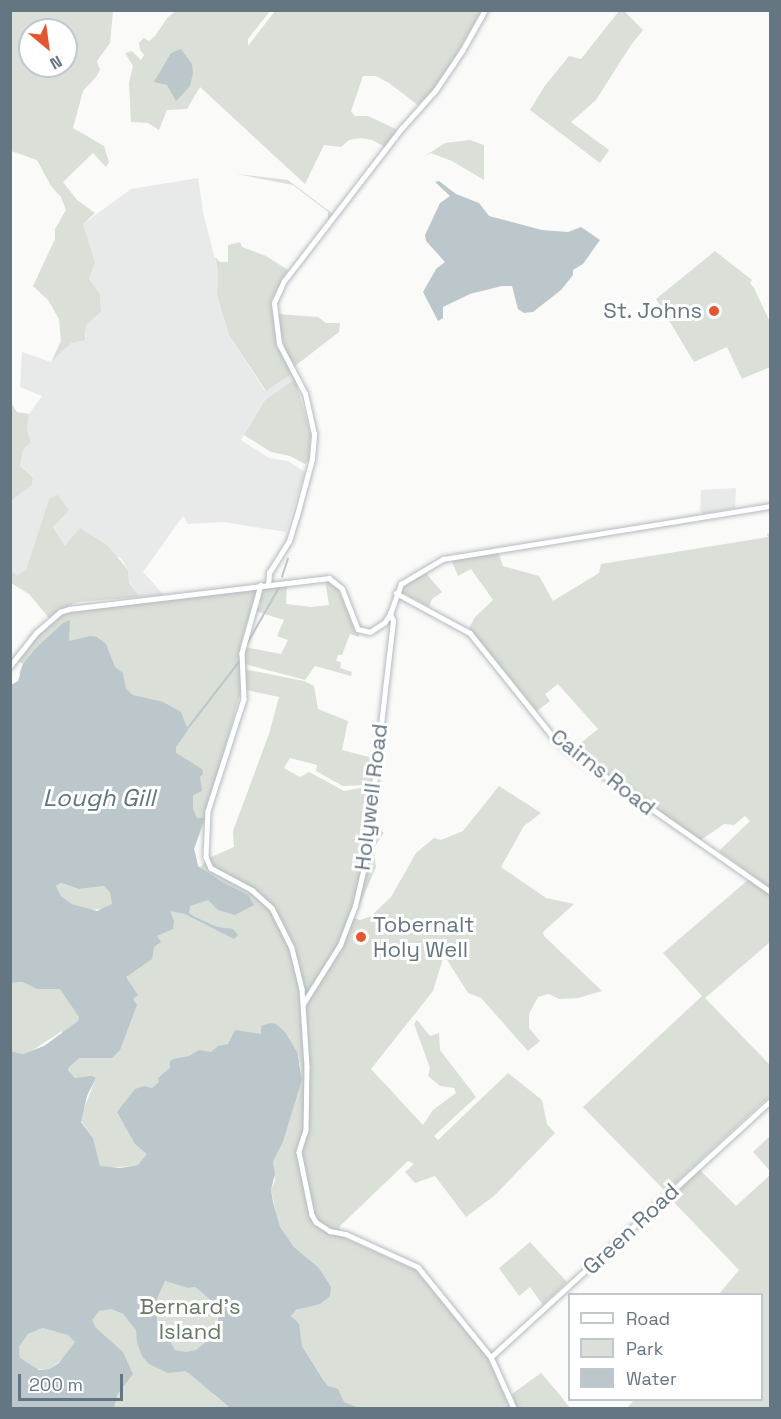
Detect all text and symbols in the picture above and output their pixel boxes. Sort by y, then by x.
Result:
north arrow [18,18,78,78]
text: N [46,51,66,74]
place label: St. Johns [603,298,702,324]
marker: St. Johns [707,304,721,318]
street label: Holywell Road [349,722,393,872]
street label: Cairns Road [546,723,660,821]
water label: Lough Gill [43,784,155,812]
place label: Tobernalt Holy Well [373,911,474,962]
marker: Tobernalt Holy Well [354,930,368,944]
street label: Green Road [578,1178,684,1280]
park label: Bernard's Island [139,1293,241,1344]
legend [568,1293,763,1401]
text: Road [626,1307,670,1330]
text: Park [626,1337,663,1360]
scale bar [21,1362,126,1400]
text: Water [626,1367,677,1390]
text: 200 m [29,1373,83,1396]

